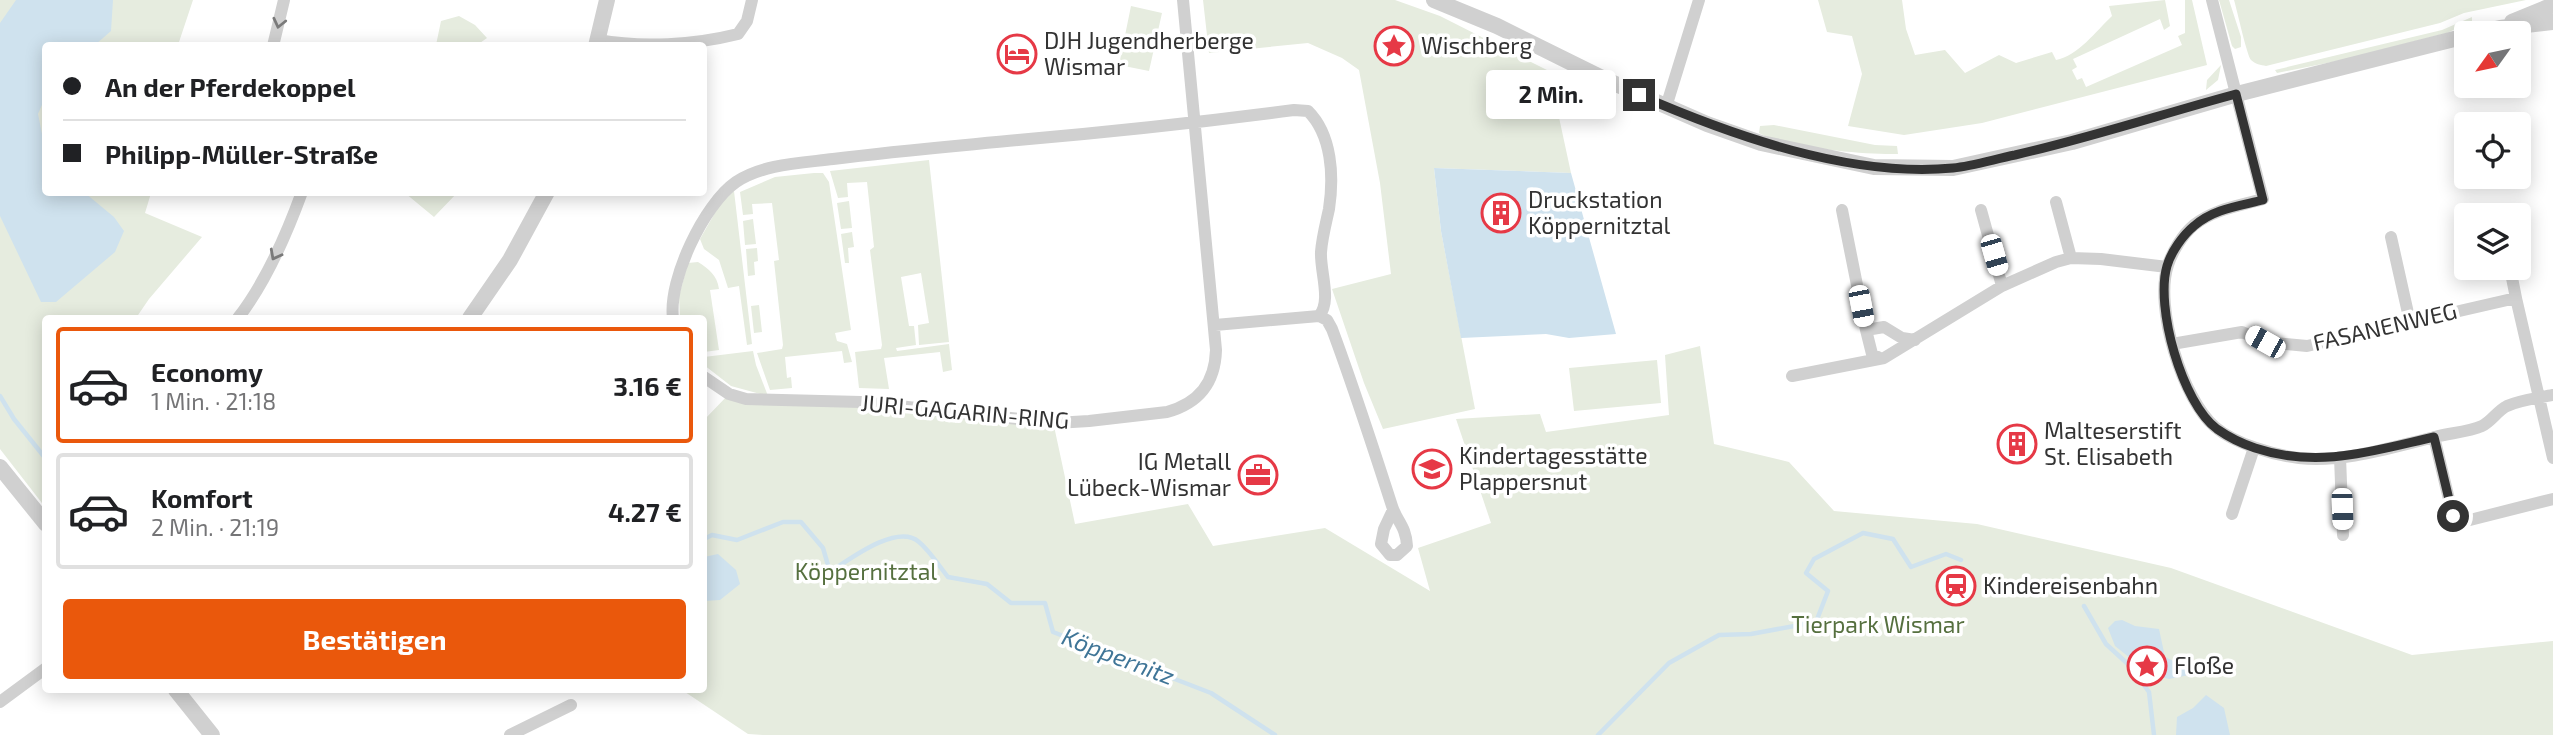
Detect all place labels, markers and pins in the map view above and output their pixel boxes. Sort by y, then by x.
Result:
place icon: Wischberg [1373,25,1415,67]
place label: DJH Jugendherberge Wismar [1044,26,1254,80]
place label: Wischberg [1421,31,1532,59]
hotel icon: DJH Jugendherberge Wismar [996,33,1038,75]
place label: Druckstation Köppernitztal [1528,185,1671,239]
building icon: Druckstation Köppernitztal [1480,192,1522,234]
place label: Malteserstift St. Elisabeth [2044,416,2182,470]
building icon: Malteserstift St. Elisabeth [1996,423,2038,465]
place label: Kindertagesstätte Plappersnut [1459,441,1648,495]
place label: IG Metall Lübeck-Wismar [1067,447,1231,501]
school or university icon: Kindertagesstätte Plappersnut [1411,448,1453,490]
office icon: IG Metall Lübeck-Wismar [1237,454,1279,496]
station icon: Kindereisenbahn [1935,565,1977,607]
place label: Kindereisenbahn [1983,571,2158,599]
place icon: Floße [2126,645,2168,687]
place label: Floße [2174,651,2234,679]

